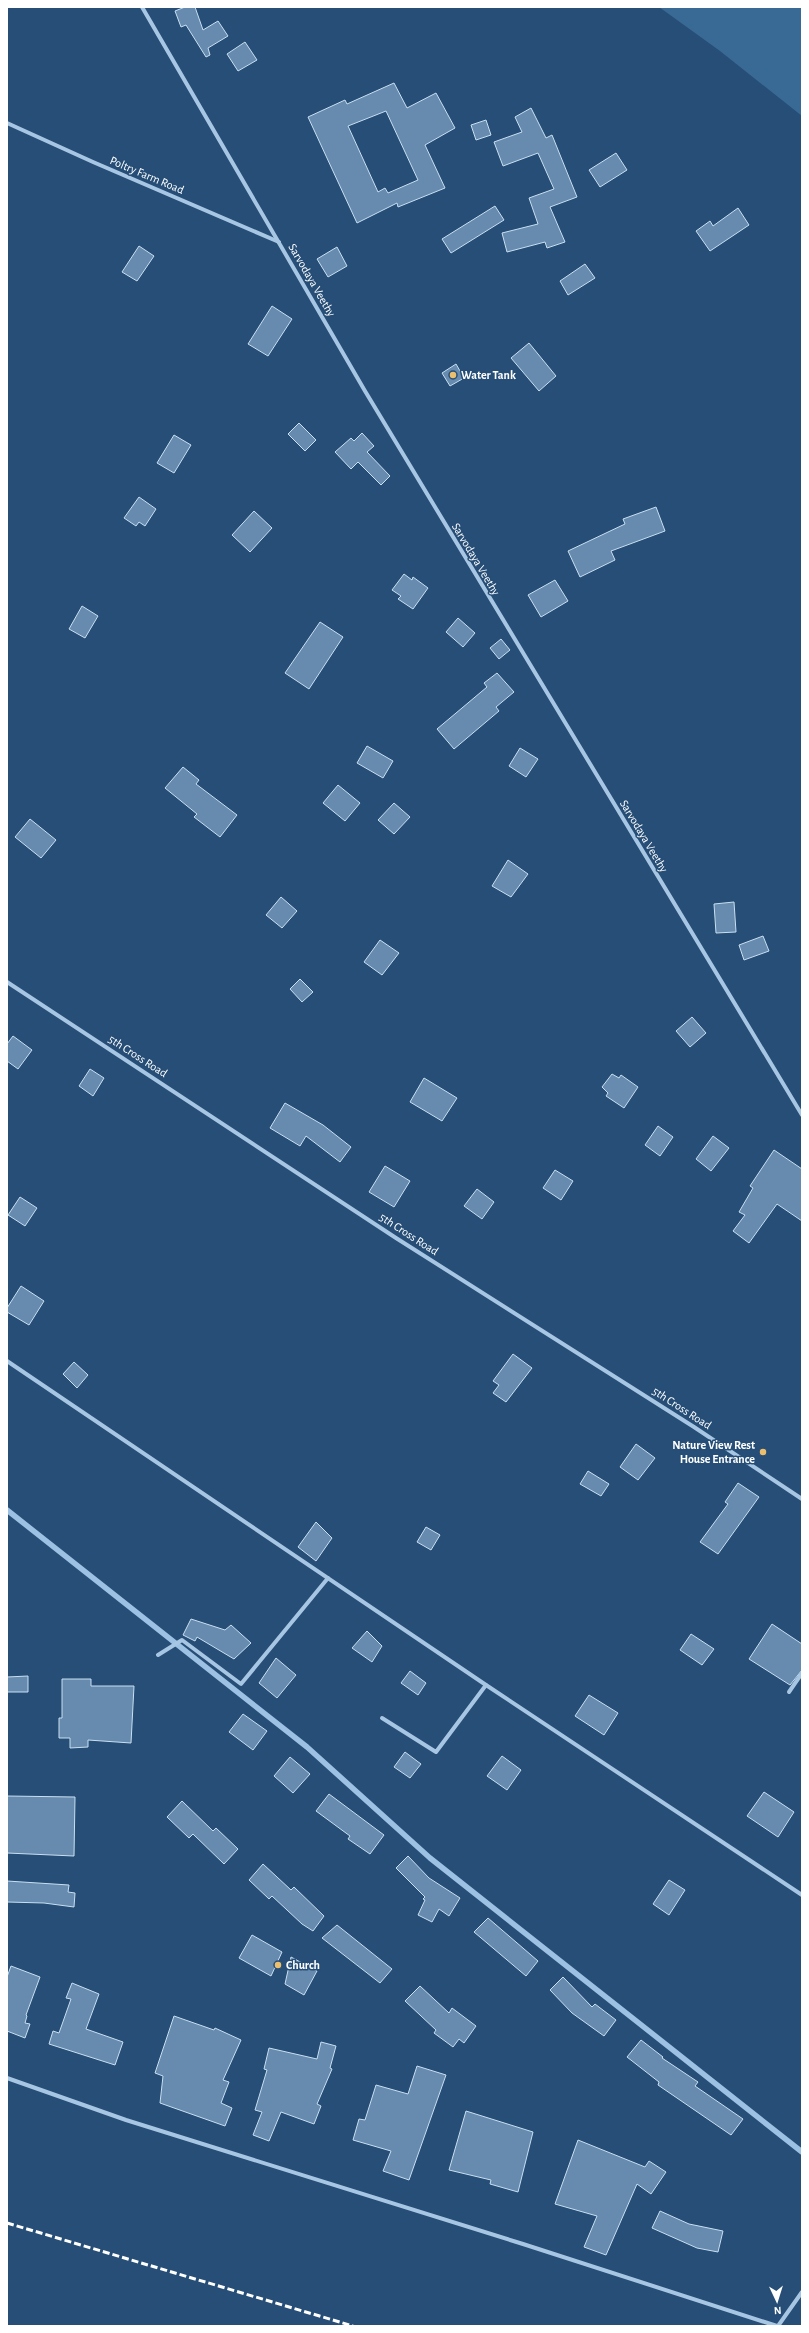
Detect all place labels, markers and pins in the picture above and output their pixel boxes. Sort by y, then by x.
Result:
place label: Water Tank [461,369,516,381]
marker: Water Tank [448,370,458,380]
place label: Nature View Rest House Entrance [672,1439,755,1465]
marker: Nature View Rest House Entrance [758,1447,768,1457]
place label: Church [286,1959,320,1971]
marker: Church [273,1960,283,1970]

